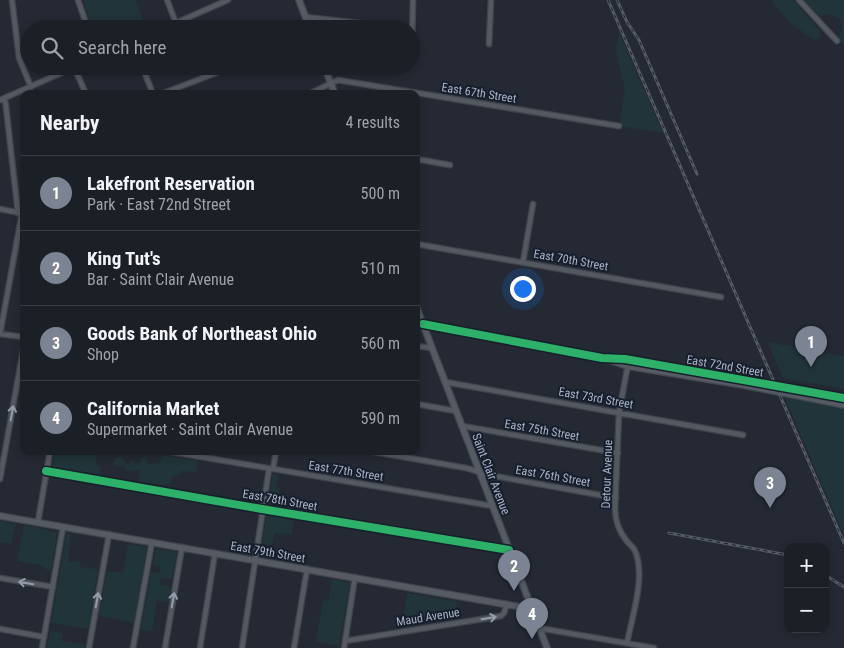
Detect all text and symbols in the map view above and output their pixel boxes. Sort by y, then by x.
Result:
search box [20,20,420,75]
icon: search [38,34,66,62]
text: Search here [78,36,166,59]
street label: East 67th Street [441,80,518,106]
text: Nearby [40,111,99,135]
text: 4 results [345,113,400,132]
text: Lakefront Reservation [87,172,255,195]
text: 1 [52,184,60,203]
text: 500 m [361,184,400,203]
text: Park · East 72nd Street [87,195,231,214]
text: King Tut's [87,247,161,270]
street label: East 70th Street [533,247,610,274]
text: 2 [52,259,60,278]
text: 510 m [361,259,400,278]
text: Bar · Saint Clair Avenue [87,270,234,289]
your location [510,276,536,302]
text: Goods Bank of Northeast Ohio [87,322,317,345]
pin: 1 [795,326,827,367]
text: 3 [52,334,60,353]
text: 560 m [361,334,400,353]
text: Shop [87,345,119,364]
street label: East 72nd Street [685,352,765,380]
street label: East 73rd Street [558,385,635,412]
text: California Market [87,397,219,420]
one-way arrow [7,406,17,422]
text: 4 [52,409,60,428]
text: 590 m [361,409,400,428]
street label: East 75th Street [504,417,581,444]
text: Supermarket · Saint Clair Avenue [87,420,293,439]
street label: Saint Clair Avenue [469,431,513,517]
street label: Detour Avenue [599,439,615,509]
street label: East 77th Street [308,458,385,484]
street label: East 76th Street [515,463,592,490]
pin: 3 [754,467,786,508]
street label: East 78th Street [242,487,319,514]
street label: East 79th Street [230,539,307,566]
map controls [784,543,829,633]
button: + [784,543,829,588]
pin: 2 [498,550,530,591]
one-way arrow [19,577,35,587]
button: − [784,588,829,633]
one-way arrow [93,592,103,608]
one-way arrow [169,592,179,608]
pin: 4 [516,598,548,639]
street label: Maud Avenue [395,605,461,629]
one-way arrow [481,612,497,622]

